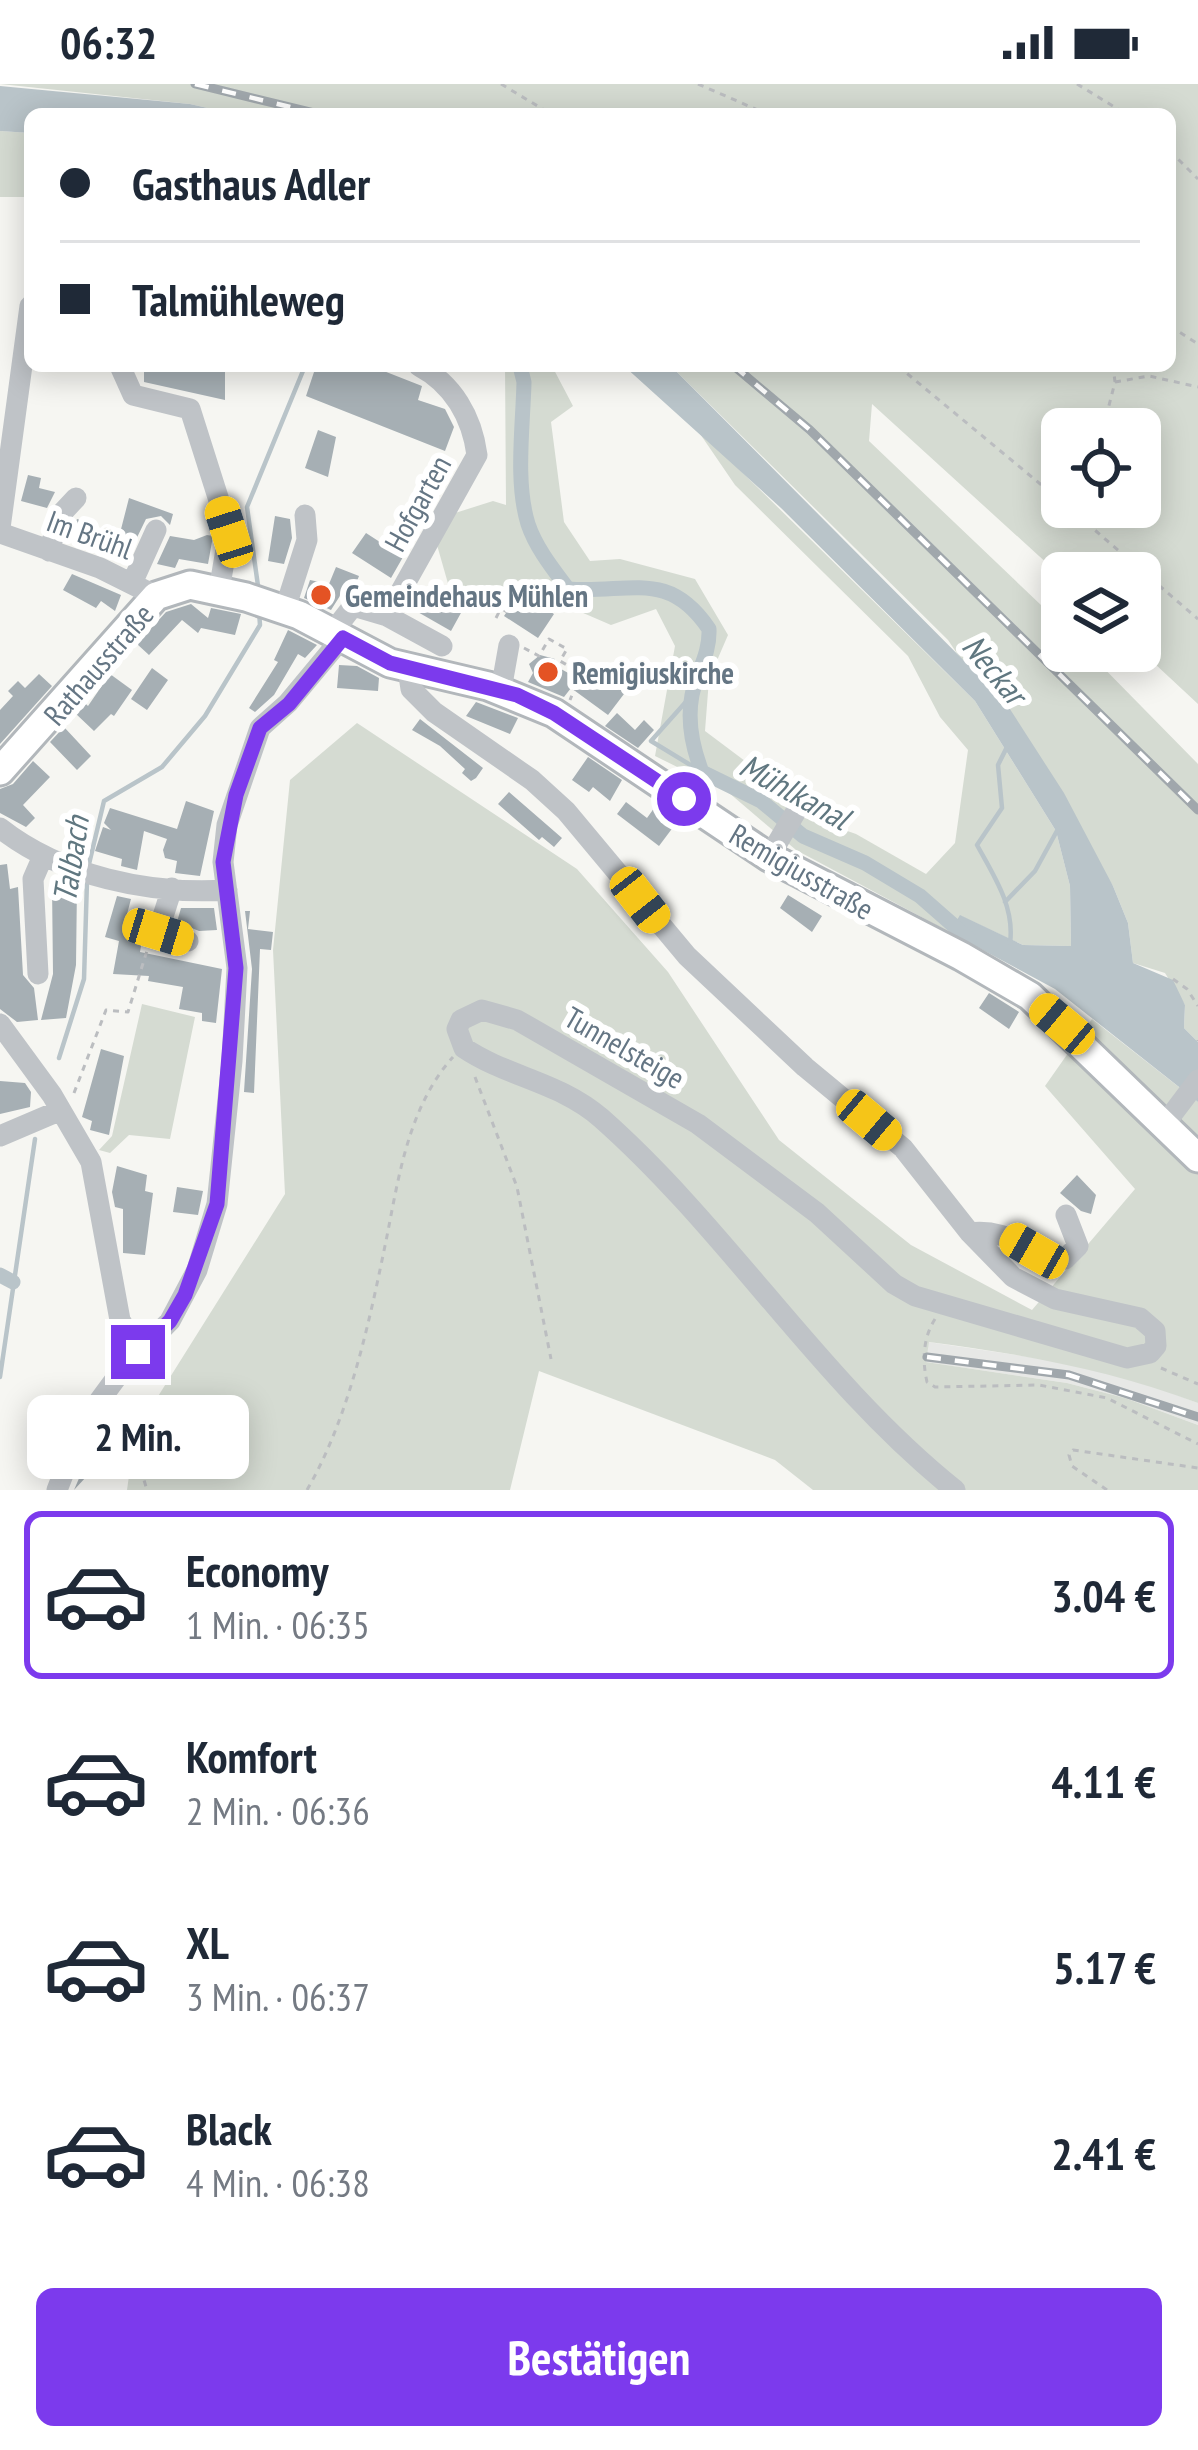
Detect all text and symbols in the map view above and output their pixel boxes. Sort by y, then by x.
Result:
text: 06:32 [60,13,157,71]
text: Gasthaus Adler [132,154,370,212]
text: Talmühleweg [132,270,345,328]
map controls [1041,408,1161,672]
button: locate [1041,408,1161,528]
street label: Hofgarten [375,448,459,558]
car [201,492,257,572]
street label: Im Brühl [42,501,138,567]
button: layers [1041,552,1161,672]
place label: Gemeindehaus Mühlen [345,576,588,615]
marker: Gemeindehaus Mühlen [308,582,334,608]
street label: Rathausstraße [35,595,161,733]
water label: Neckar [953,625,1039,716]
place label: Remigiuskirche [572,653,734,692]
marker: Remigiuskirche [535,659,561,685]
water label: Mühlkanal [733,743,860,840]
route start [657,772,711,826]
water label: Talbach [42,811,98,905]
street label: Remigiusstraße [723,814,881,928]
car [604,861,676,939]
car [118,904,198,960]
car [1023,987,1101,1061]
street label: Tunnelsteige [558,997,692,1097]
car [830,1083,908,1157]
car [994,1217,1074,1285]
route end [111,1325,165,1379]
callout: 2 Min. [27,1394,249,1478]
text: 2 Min. [94,1411,182,1462]
icon: car [42,1541,150,1649]
text: Economy [186,1541,329,1599]
text: 3.04 € [1051,1566,1156,1624]
text: 1 Min. · 06:35 [186,1599,370,1650]
icon: car [42,1727,150,1835]
text: Komfort [186,1727,317,1785]
text: 4.11 € [1051,1752,1156,1810]
text: 2 Min. · 06:36 [186,1785,370,1836]
icon: car [42,1913,150,2021]
text: XL [186,1913,229,1971]
text: 5.17 € [1053,1938,1156,1996]
text: 3 Min. · 06:37 [186,1971,370,2022]
icon: car [42,2099,150,2207]
text: Black [186,2099,272,2157]
text: 2.41 € [1051,2124,1156,2182]
text: 4 Min. · 06:38 [186,2157,370,2208]
button: Bestätigen [36,2288,1162,2426]

